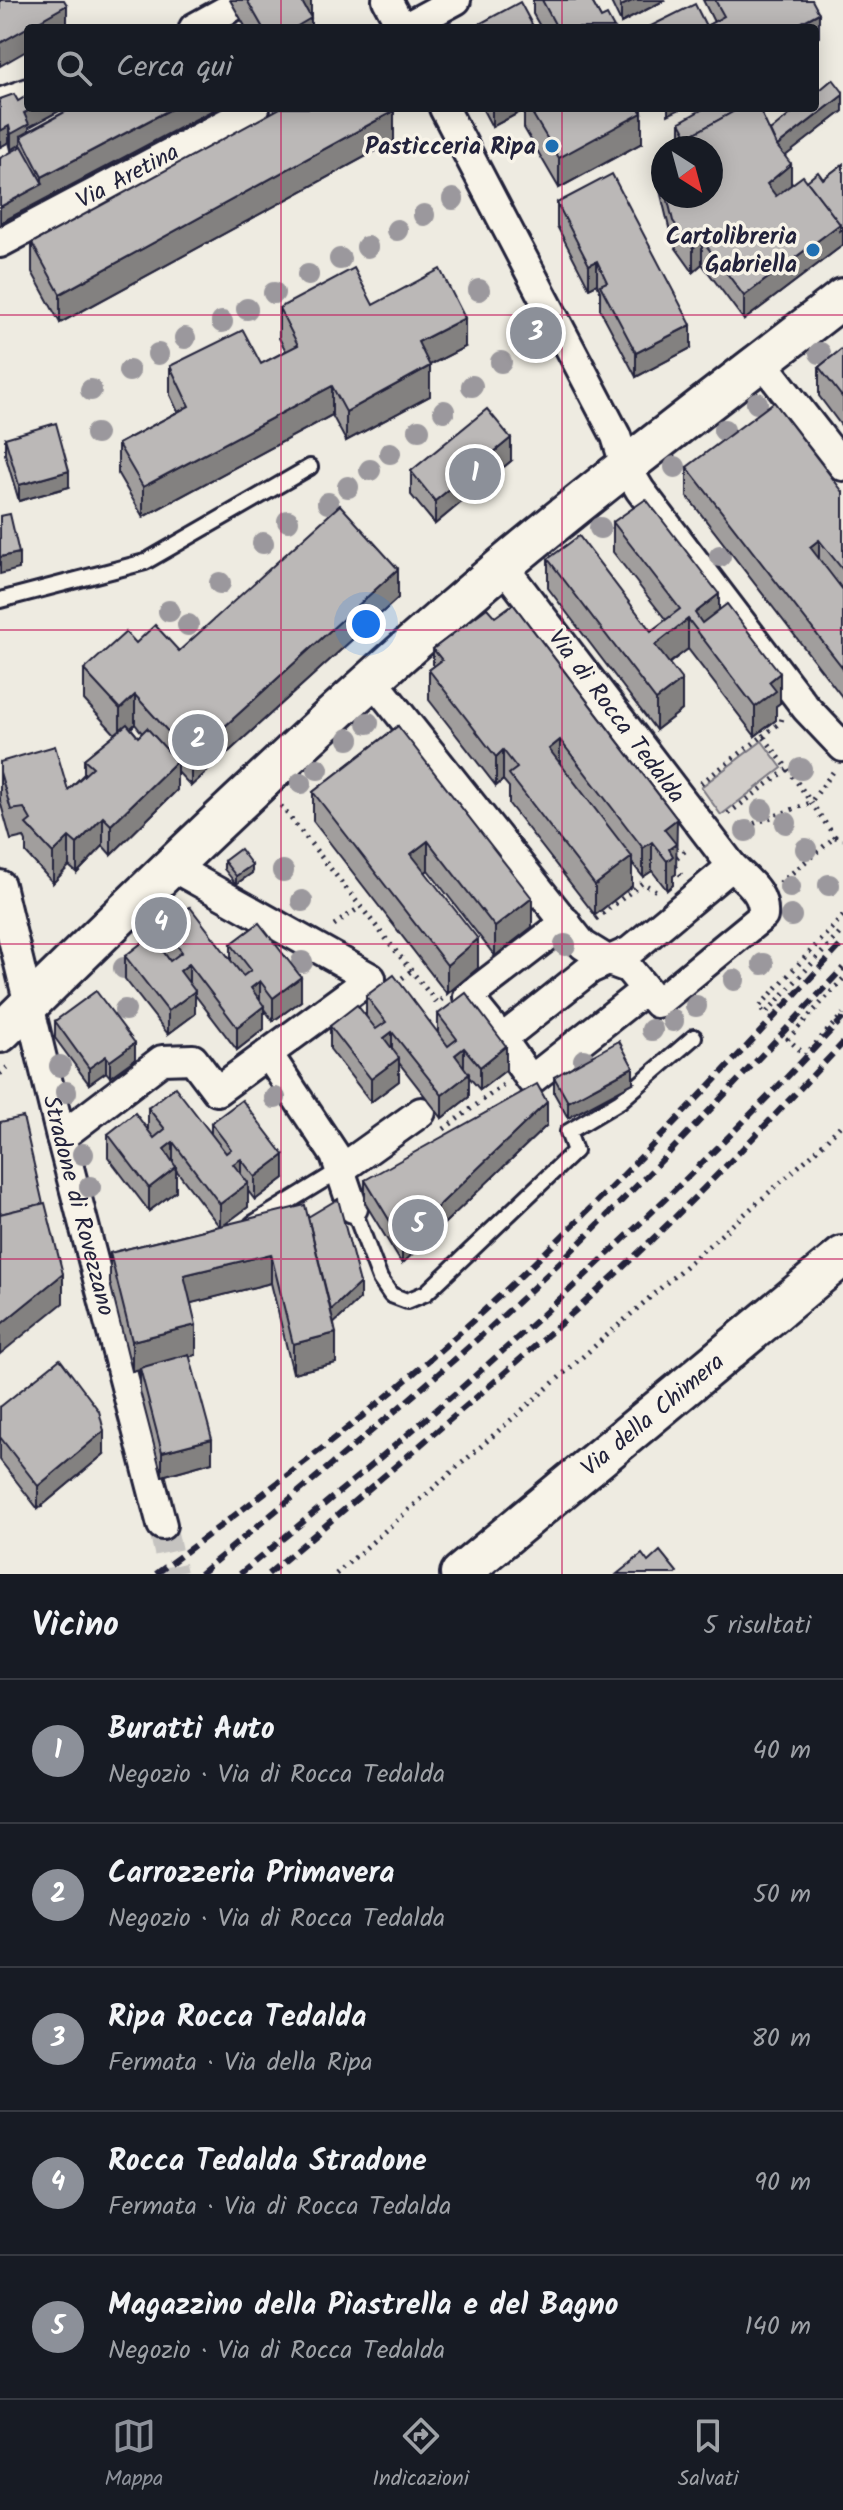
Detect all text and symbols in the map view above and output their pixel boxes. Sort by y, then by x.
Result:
search box [24,24,819,112]
text: Cerca qui [116,44,233,92]
icon: search [52,46,96,90]
place label: Pasticceria Ripa [365,128,536,167]
street label: Via Aretina [69,134,187,220]
north arrow [651,136,723,208]
marker: Pasticceria Ripa [543,137,561,155]
place label: Cartolibreria Gabriella [666,218,797,285]
marker: Cartolibreria Gabriella [804,241,822,259]
pin: 3 [510,303,562,363]
pin: 1 [449,444,501,504]
your location [346,604,386,644]
street label: Via di Rocca Tedalda [537,621,695,812]
pin: 2 [172,710,224,770]
pin: 4 [135,893,187,953]
street label: Stradone di Rovezzano [31,1091,125,1321]
pin: 5 [392,1195,444,1255]
street label: Via della Chimera [573,1344,734,1487]
text: Vicino [32,1599,119,1653]
text: 5 risultati [703,1605,811,1647]
text: Buratti Auto [108,1706,275,1754]
text: 1 [54,1730,62,1772]
text: 40 m [753,1730,811,1772]
text: Negozio · Via di Rocca Tedalda [108,1754,445,1796]
text: Carrozzeria Primavera [108,1850,395,1898]
text: 2 [50,1874,66,1916]
text: 50 m [753,1874,811,1916]
text: Negozio · Via di Rocca Tedalda [108,1898,445,1940]
text: Ripa Rocca Tedalda [108,1994,367,2042]
text: 3 [51,2018,65,2060]
text: 80 m [751,2018,811,2060]
text: Fermata · Via della Ripa [108,2042,373,2084]
text: Rocca Tedalda Stradone [108,2138,427,2186]
text: 4 [51,2162,65,2204]
text: 90 m [754,2162,811,2204]
text: Fermata · Via di Rocca Tedalda [108,2186,451,2228]
text: Magazzino della Piastrella e del Bagno [108,2282,618,2330]
text: 5 [51,2306,65,2348]
text: 140 m [744,2306,811,2348]
text: Negozio · Via di Rocca Tedalda [108,2330,445,2372]
tab: Mappa [104,2414,163,2497]
tab: Indicazioni [372,2414,469,2497]
tab: Salvati [678,2414,739,2497]

